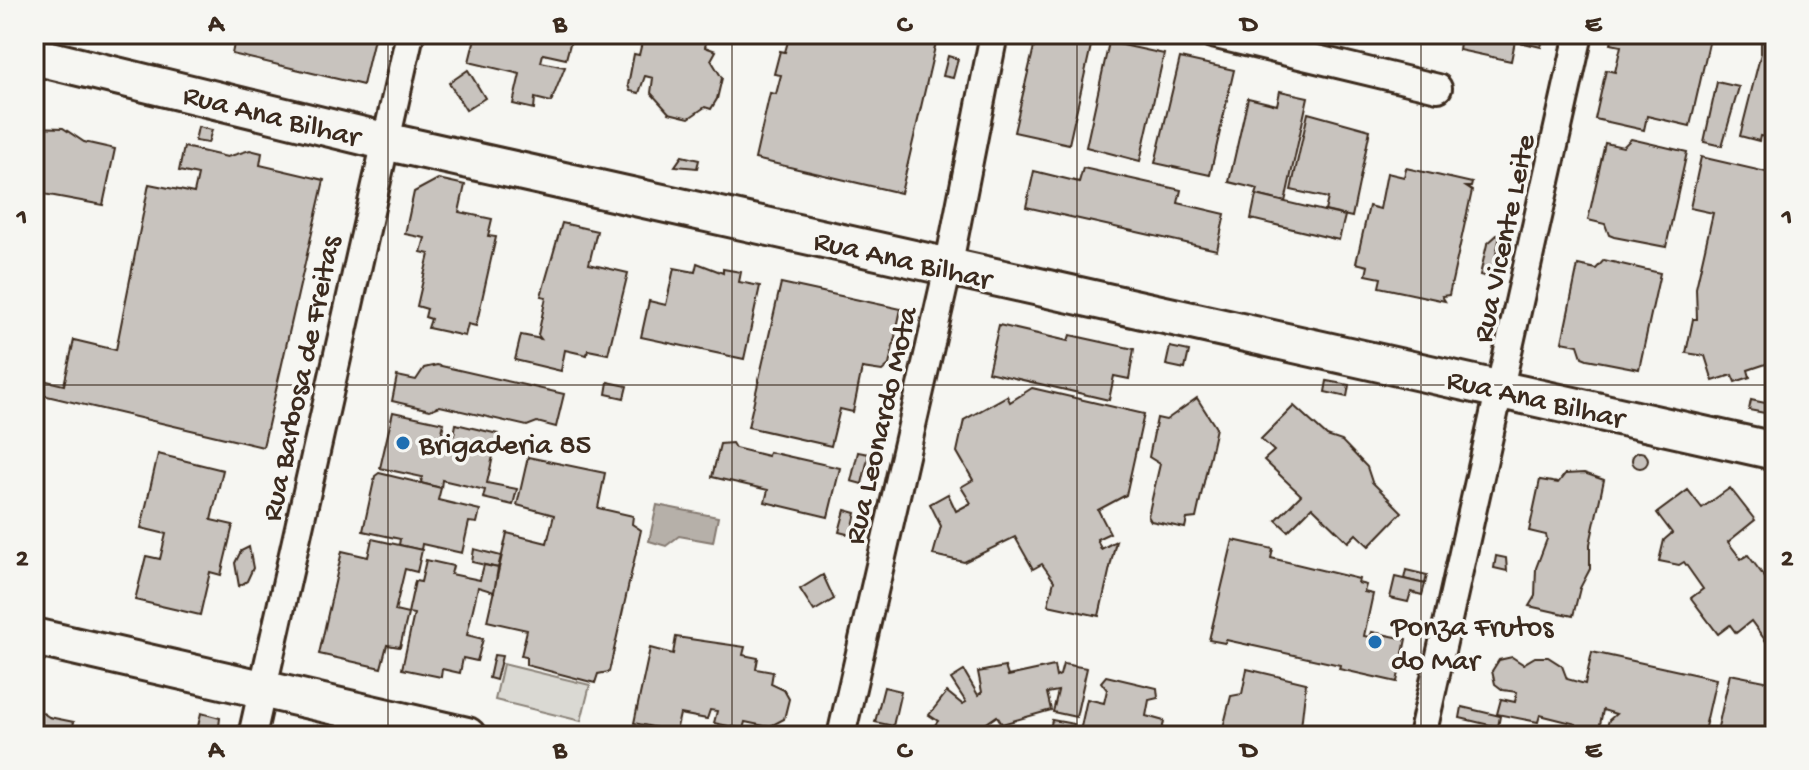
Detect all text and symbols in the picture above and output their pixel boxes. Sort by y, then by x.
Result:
text: A [207,11,225,42]
text: B [552,11,568,42]
text: C [897,11,914,42]
text: D [1239,11,1259,42]
text: E [1585,11,1603,42]
street label: Rua Ana Bilhar [179,79,365,158]
street label: Rua Vicente Leite [1467,131,1546,346]
text: 1 [16,204,27,235]
text: 1 [1781,204,1792,235]
street label: Rua Ana Bilhar [810,225,996,300]
street label: Rua Barbosa de Freitas [256,232,351,525]
street label: Rua Leonardo Mota [839,303,928,548]
street label: Rua Ana Bilhar [1443,364,1629,439]
place label: Brigaderia 85 [418,430,591,465]
marker: Brigaderia 85 [394,434,412,452]
text: 2 [16,545,29,576]
text: 2 [1781,545,1794,576]
place label: Ponza Frutos do Mar [1390,612,1554,681]
marker: Ponza Frutos do Mar [1366,633,1384,651]
text: A [207,737,225,768]
text: B [552,737,568,768]
text: C [897,737,914,768]
text: D [1239,737,1259,768]
text: E [1585,737,1603,768]

